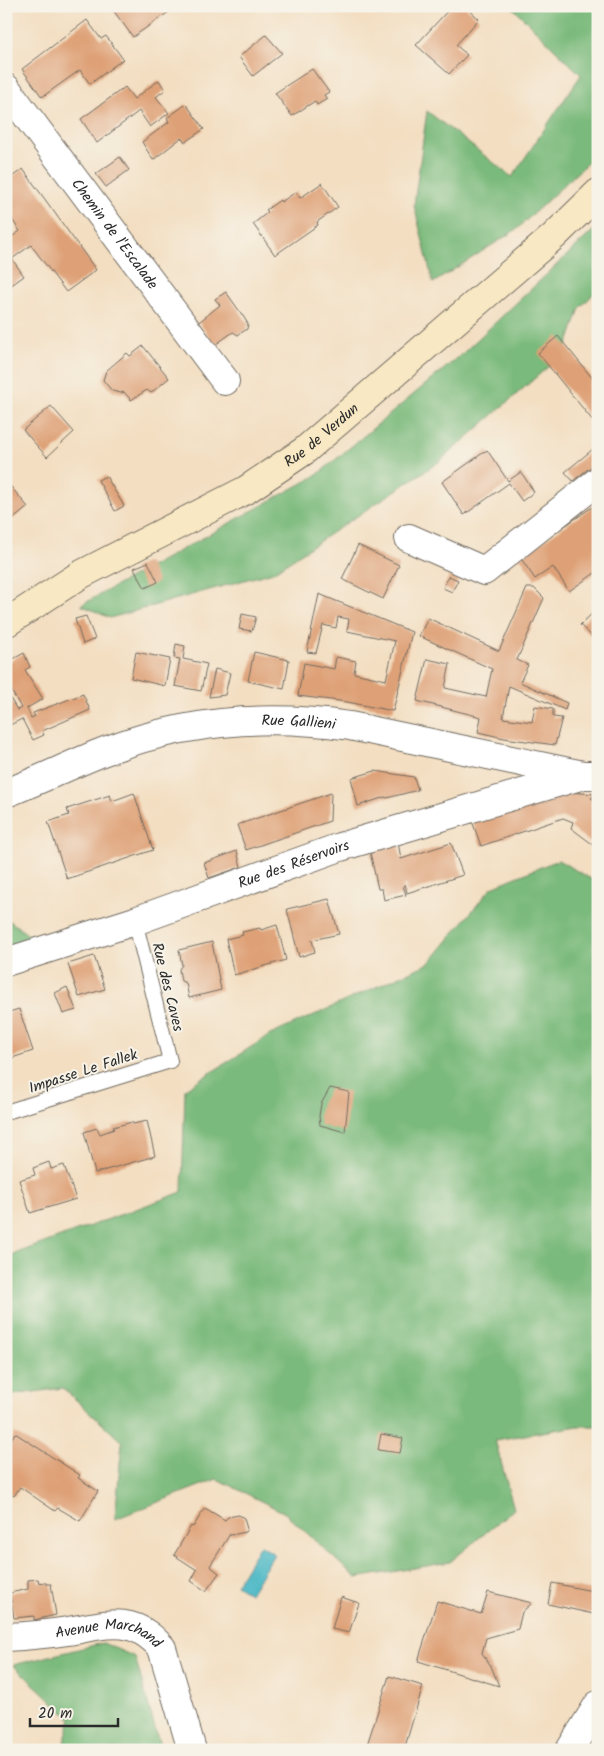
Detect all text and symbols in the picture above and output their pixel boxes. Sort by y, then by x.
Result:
street label: Chemin de l'Escalade [65,174,164,295]
street label: Rue de Verdun [279,398,365,474]
street label: Rue Gallieni [261,709,338,737]
street label: Rue des Réservoirs [235,834,353,896]
street label: Rue des Caves [144,940,190,1035]
street label: Impasse Le Fallek [26,1043,142,1101]
street label: Avenue Marchand [54,1613,168,1655]
scale bar [30,1696,118,1728]
text: 20 m [38,1702,72,1726]

